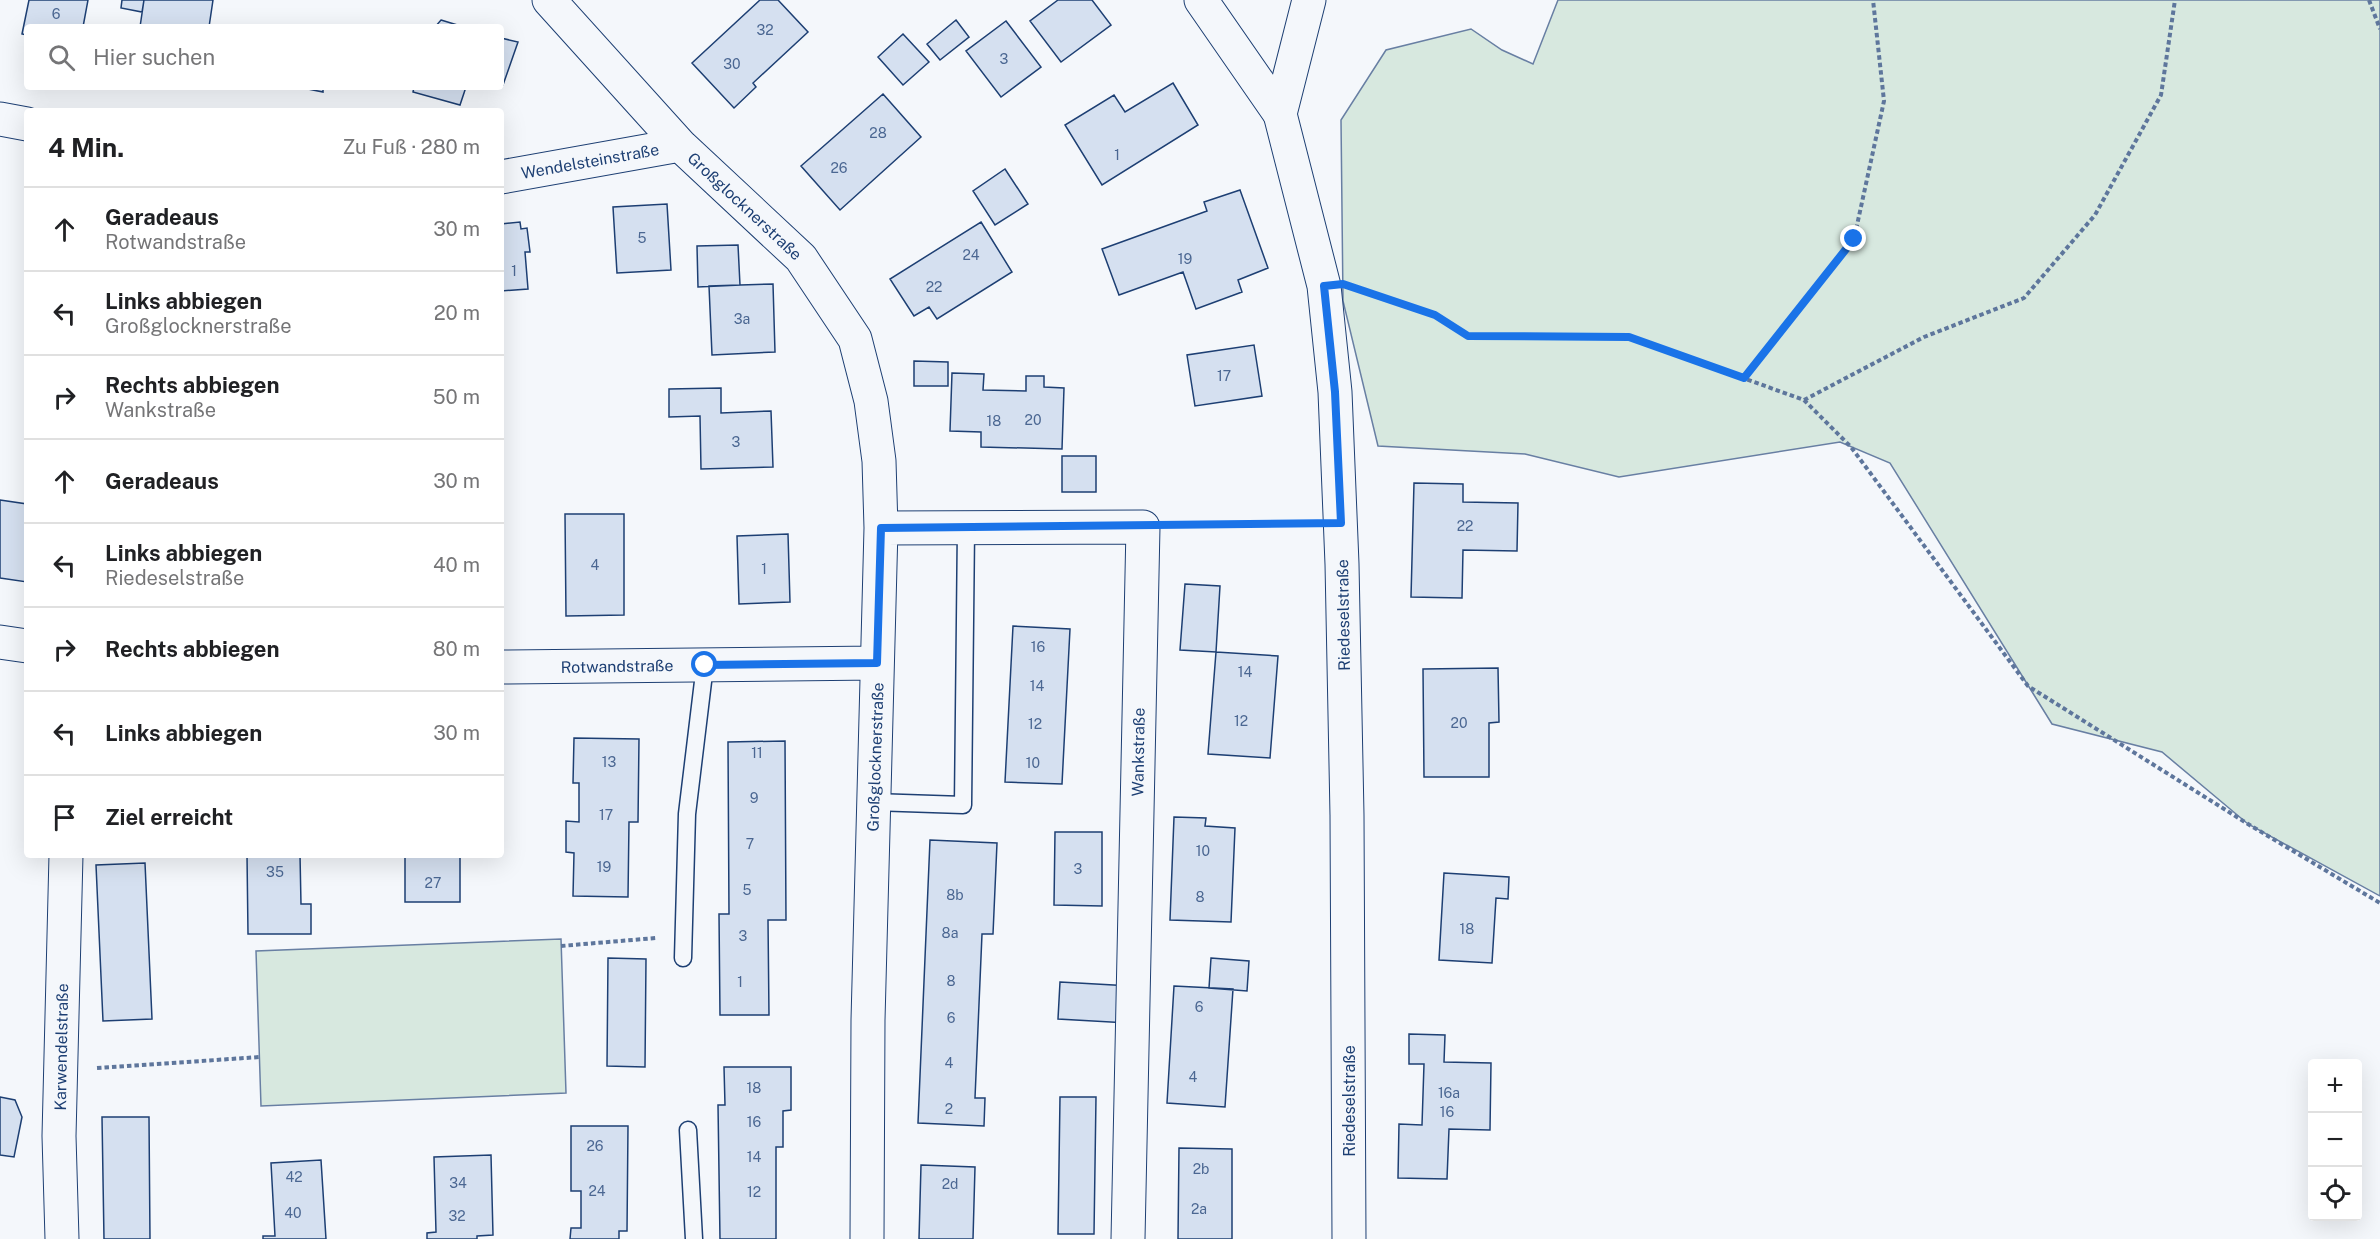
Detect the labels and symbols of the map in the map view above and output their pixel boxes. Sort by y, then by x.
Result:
house number: 6 [52,6,61,22]
house number: 32 [756,22,774,38]
house number: 3 [1000,51,1009,67]
house number: 30 [723,56,741,72]
house number: 28 [869,125,887,141]
street label: Wendelsteinstraße [520,140,661,183]
house number: 1 [1114,147,1120,163]
street label: Großglocknerstraße [684,149,806,264]
house number: 26 [830,160,848,176]
route end [1840,225,1866,251]
house number: 5 [638,230,647,246]
house number: 24 [962,247,980,263]
house number: 19 [1178,251,1192,267]
house number: 1 [511,263,517,279]
house number: 22 [926,279,942,295]
house number: 3a [734,311,750,327]
house number: 17 [1217,368,1231,384]
house number: 20 [1025,412,1041,428]
house number: 18 [987,413,1001,429]
house number: 3 [732,434,741,450]
house number: 22 [1457,518,1473,534]
house number: 4 [591,557,600,573]
street label: Riedeselstraße [1333,559,1354,671]
house number: 1 [761,561,767,577]
house number: 16 [1031,639,1045,655]
route start [691,651,717,677]
street label: Rotwandstraße [560,656,674,677]
house number: 14 [1238,664,1252,680]
house number: 14 [1030,678,1044,694]
street label: Großglocknerstraße [863,682,888,832]
street label: Wankstraße [1128,707,1149,797]
house number: 12 [1234,713,1248,729]
house number: 20 [1451,715,1467,731]
house number: 12 [1028,716,1042,732]
house number: 11 [751,745,763,761]
house number: 13 [602,754,616,770]
house number: 10 [1026,755,1040,771]
house number: 9 [750,790,759,806]
house number: 17 [599,807,613,823]
house number: 7 [746,836,754,852]
house number: 10 [1196,843,1210,859]
house number: 19 [597,859,611,875]
house number: 3 [1074,861,1083,877]
house number: 35 [266,864,284,880]
house number: 27 [425,875,441,891]
house number: 5 [743,882,752,898]
house number: 8b [946,887,964,903]
house number: 8 [1195,889,1205,905]
house number: 18 [1460,921,1474,937]
house number: 8a [942,925,958,941]
house number: 3 [739,928,748,944]
house number: 8 [946,973,956,989]
house number: 1 [737,974,743,990]
street label: Karwendelstraße [51,983,72,1111]
house number: 6 [1195,999,1204,1015]
house number: 6 [947,1010,956,1026]
street label: Riedeselstraße [1340,1045,1359,1157]
house number: 4 [945,1055,954,1071]
house number: 4 [1189,1069,1198,1085]
house number: 18 [747,1080,761,1096]
house number: 16a [1438,1085,1460,1101]
house number: 2 [945,1101,953,1117]
house number: 16 [1440,1104,1454,1120]
house number: 16 [747,1114,761,1130]
house number: 26 [586,1138,604,1154]
house number: 14 [747,1149,761,1165]
house number: 2b [1193,1161,1209,1177]
house number: 42 [285,1169,303,1185]
house number: 34 [449,1175,467,1191]
house number: 2d [942,1176,958,1192]
house number: 24 [588,1183,606,1199]
house number: 12 [747,1184,761,1200]
house number: 2a [1191,1201,1207,1217]
house number: 40 [284,1205,302,1221]
house number: 32 [448,1208,466,1224]

